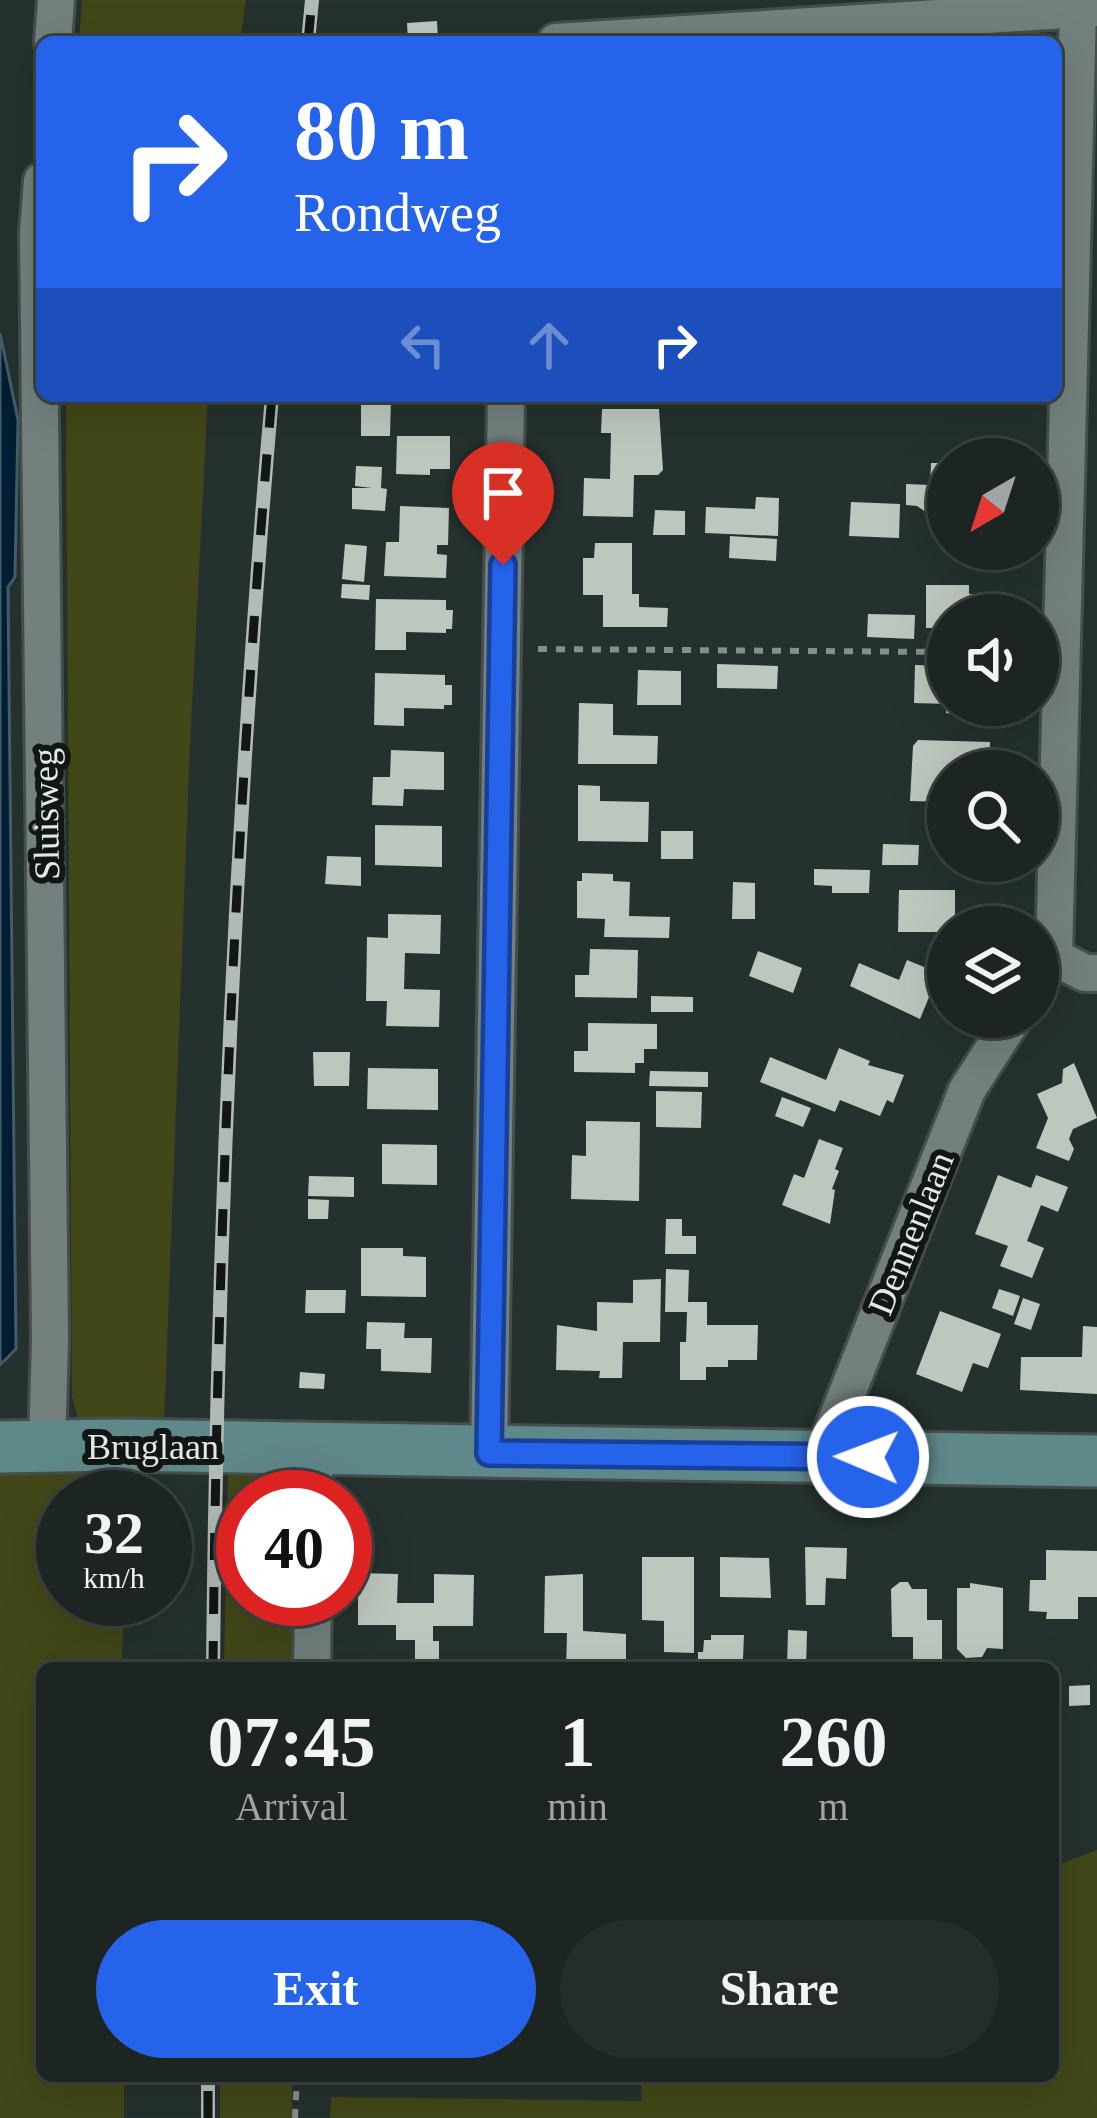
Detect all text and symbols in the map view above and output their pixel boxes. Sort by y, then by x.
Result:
icon: right [96,84,252,240]
text: 80 m [294,84,469,177]
text: Rondweg [294,183,501,243]
icon: left [390,312,456,378]
icon: ahead [516,312,582,378]
icon: right [642,312,708,378]
north arrow [927,438,1059,570]
map controls [927,438,1059,1038]
pin [452,442,554,565]
icon: arrive [470,460,536,526]
button: sound [927,594,1059,726]
street label: Sluisweg [25,748,67,880]
button: search [927,750,1059,882]
button: layers [927,906,1059,1038]
street label: Dennenlaan [860,1146,962,1321]
position arrow [805,1394,931,1520]
street label: Bruglaan [87,1427,219,1467]
speed limit sign: 40 [216,1470,372,1626]
text: 32 [84,1500,144,1566]
text: km/h [83,1561,145,1594]
text: 07:45 [208,1702,376,1782]
text: 1 [559,1702,595,1782]
text: 260 [779,1702,887,1782]
text: Arrival [235,1785,348,1828]
text: min [547,1785,608,1828]
text: m [818,1785,849,1828]
button: Exit [96,1920,536,2058]
button: Share [560,1920,999,2058]

